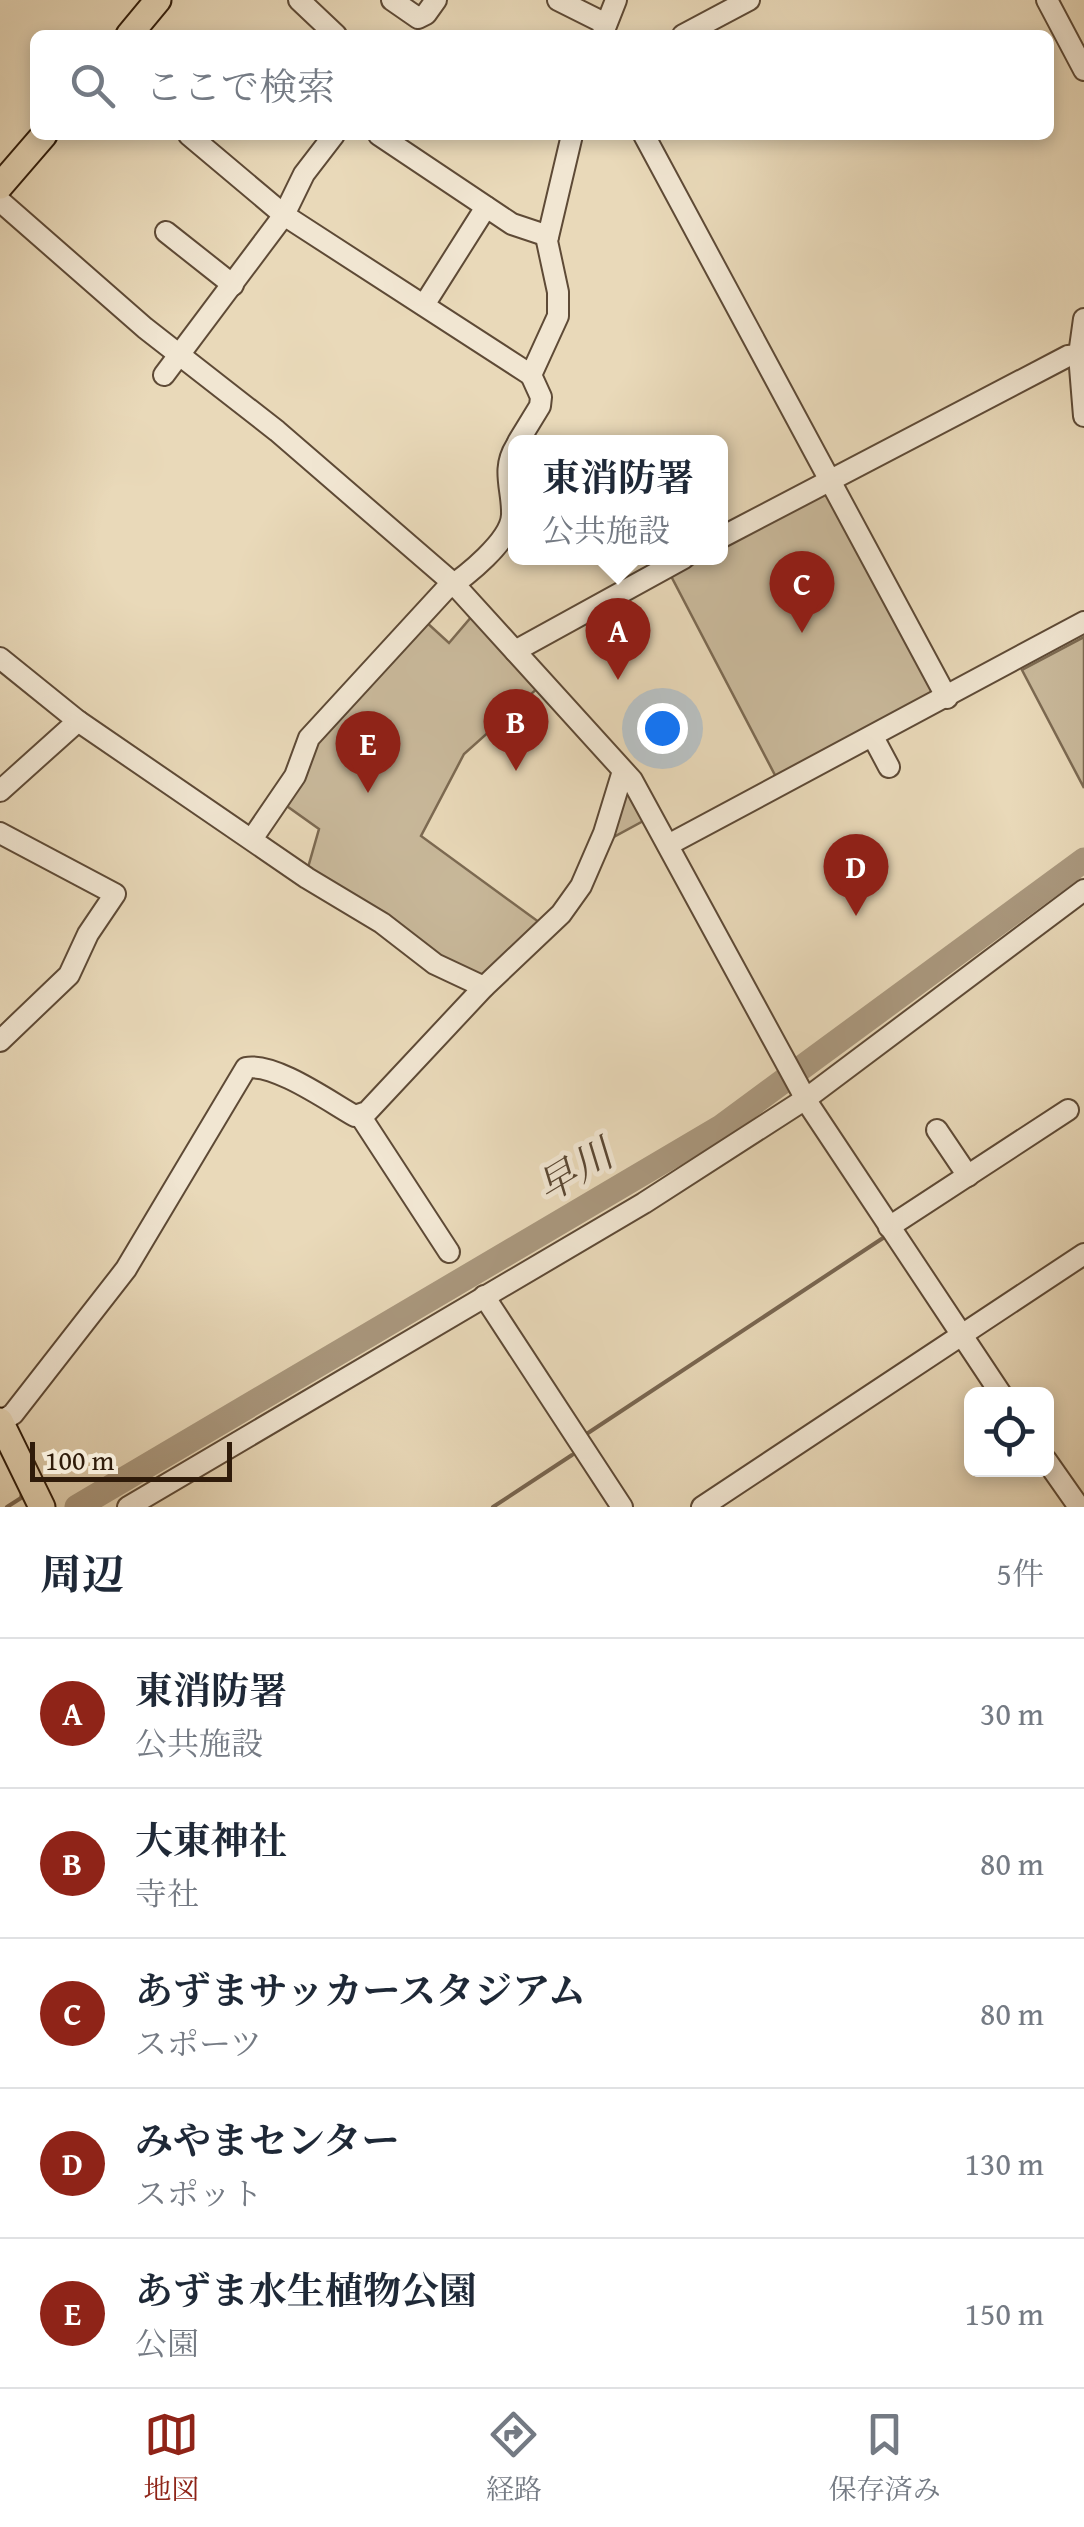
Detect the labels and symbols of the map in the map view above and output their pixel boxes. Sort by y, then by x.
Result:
pin: C [770,550,834,633]
pin: A [586,598,650,680]
pin: B [484,688,548,771]
your location [637,703,688,754]
pin: E [336,710,400,793]
pin: D [824,834,888,916]
water label: 早川 [525,1122,627,1216]
scale bar [30,1437,232,1482]

